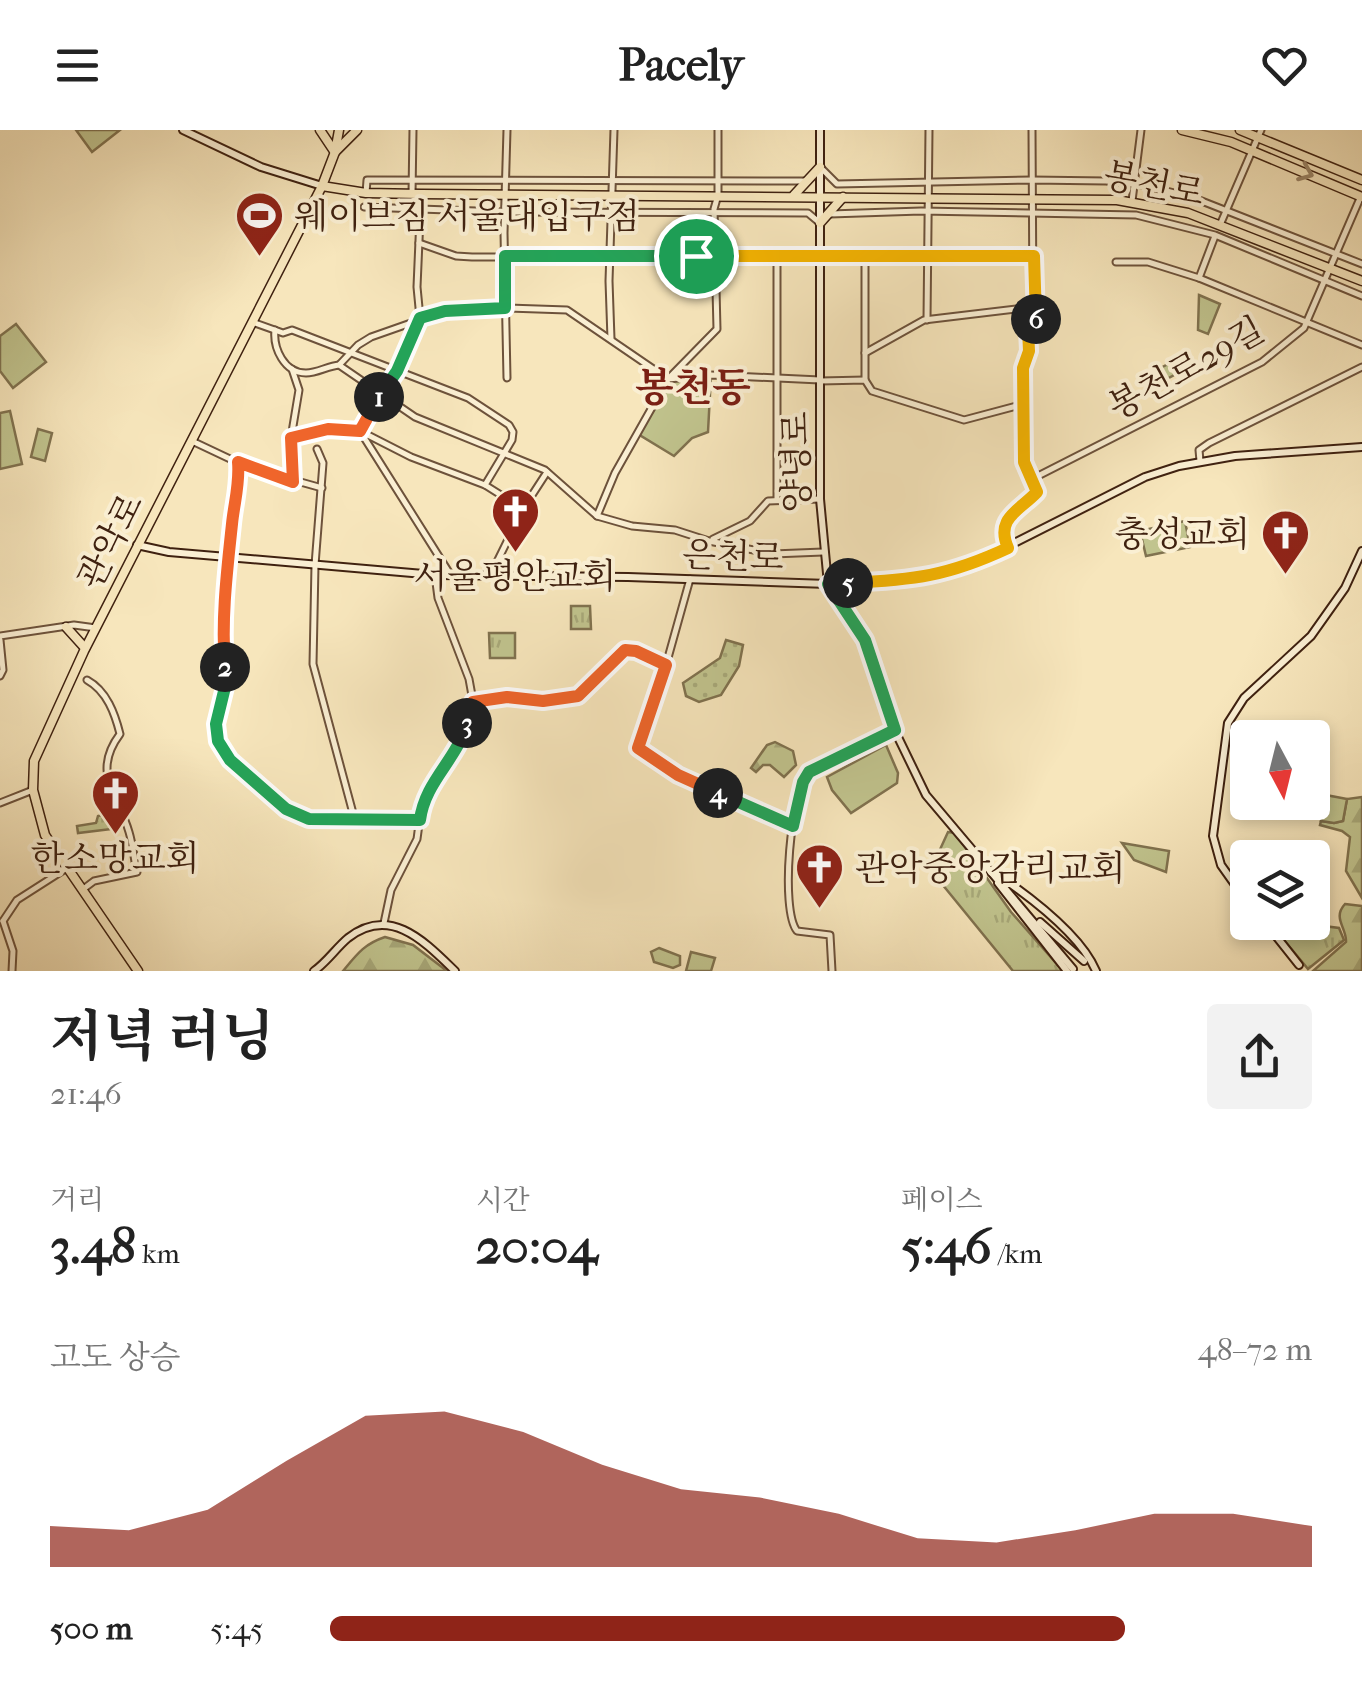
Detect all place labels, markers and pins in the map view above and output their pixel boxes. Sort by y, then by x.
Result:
sports icon: 웨이브짐 서울대입구점 [233,190,285,258]
place label: 웨이브짐 서울대입구점 [294,196,640,237]
pin [654,214,739,299]
pin: 6 [1011,294,1061,344]
pin: 1 [354,372,404,422]
church icon: 서울평안교회 [489,486,541,554]
church icon: 충성교회 [1259,508,1311,576]
place label: 충성교회 [1115,514,1250,555]
place label: 서울평안교회 [414,556,616,597]
pin: 5 [823,558,873,608]
pin: 2 [200,642,250,692]
pin: 3 [442,698,492,748]
church icon: 한소망교회 [89,768,141,836]
pin: 4 [693,768,743,818]
place label: 한소망교회 [30,838,200,879]
church icon: 관악중앙감리교회 [794,842,846,910]
place label: 관악중앙감리교회 [855,848,1125,889]

